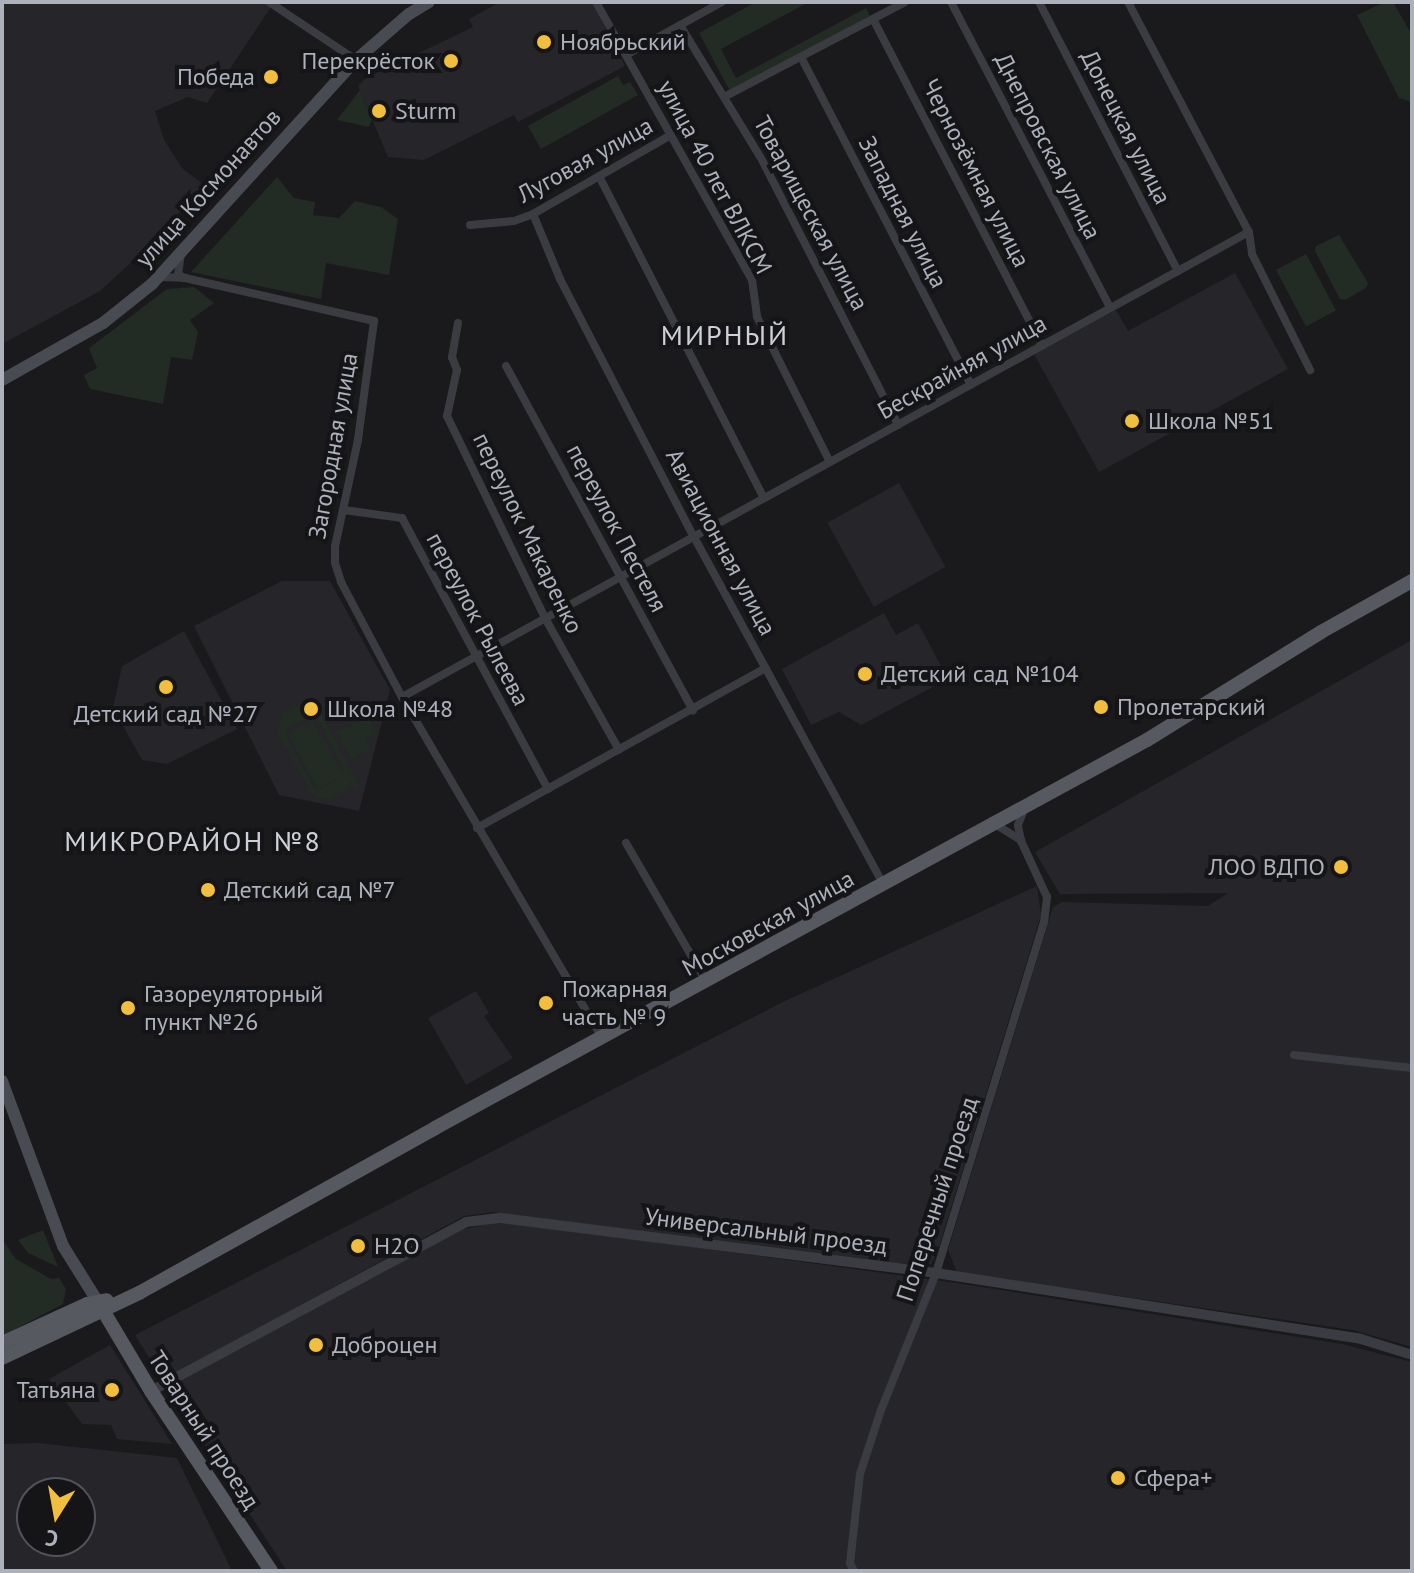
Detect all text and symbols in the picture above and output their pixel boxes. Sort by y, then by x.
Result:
place label: Ноябрьский [560,28,686,56]
marker: Ноябрьский [535,33,553,51]
street label: Донецкая улица [1075,45,1177,209]
place label: Перекрёсток [301,47,435,75]
street label: Днепровская улица [989,48,1107,244]
marker: Перекрёсток [442,52,460,70]
place label: Победа [177,63,255,91]
marker: Победа [262,68,280,86]
street label: Чернозёмная улица [916,74,1036,272]
street label: улица 40 лет ВЛКСМ [652,75,778,279]
place label: Sturm [395,97,456,125]
marker: Sturm [370,102,388,120]
street label: улица Космонавтов [129,103,287,273]
street label: Луговая улица [512,111,658,209]
street label: Товарищеская улица [748,111,874,315]
street label: Западная улица [852,131,954,293]
street label: Бескрайняя улица [873,309,1051,425]
district label: МИРНЫЙ [661,318,789,352]
street label: Загородная улица [302,351,364,541]
place label: Школа №51 [1148,407,1274,435]
marker: Школа №51 [1123,412,1141,430]
street label: переулок Макаренко [467,428,589,638]
street label: переулок Пестеля [561,439,673,617]
street label: Авиационная улица [660,444,782,640]
street label: переулок Рылеева [420,527,536,711]
place label: Детский сад №104 [881,660,1079,688]
marker: Детский сад №104 [856,665,874,683]
marker: Детский сад №27 [157,678,175,696]
place label: Пролетарский [1117,693,1266,721]
place label: Школа №48 [327,695,453,723]
marker: Пролетарский [1092,698,1110,716]
place label: Детский сад №27 [74,700,258,728]
marker: Школа №48 [302,700,320,718]
district label: МИКРОРАЙОН №8 [64,824,322,858]
place label: ЛОО ВДПО [1208,853,1325,881]
marker: ЛОО ВДПО [1332,858,1350,876]
street label: Московская улица [677,864,859,982]
place label: Детский сад №7 [224,876,396,904]
marker: Детский сад №7 [199,881,217,899]
place label: Пожарная часть № 9 [562,975,668,1031]
place label: Газореуляторный пункт №26 [144,980,323,1036]
marker: Пожарная часть № 9 [537,994,555,1012]
marker: Газореуляторный пункт №26 [119,999,137,1017]
street label: Поперечный проезд [890,1093,984,1305]
street label: Универсальный проезд [643,1202,889,1260]
place label: Н2О [374,1232,420,1260]
marker: Н2О [349,1237,367,1255]
place label: Доброцен [332,1331,437,1359]
marker: Доброцен [307,1336,325,1354]
street label: Товарный проезд [142,1346,266,1514]
place label: Татьяна [16,1376,96,1404]
marker: Татьяна [103,1381,121,1399]
place label: Сфера+ [1134,1464,1212,1492]
marker: Сфера+ [1109,1469,1127,1487]
north arrow [16,1477,96,1557]
text: С [43,1524,61,1554]

